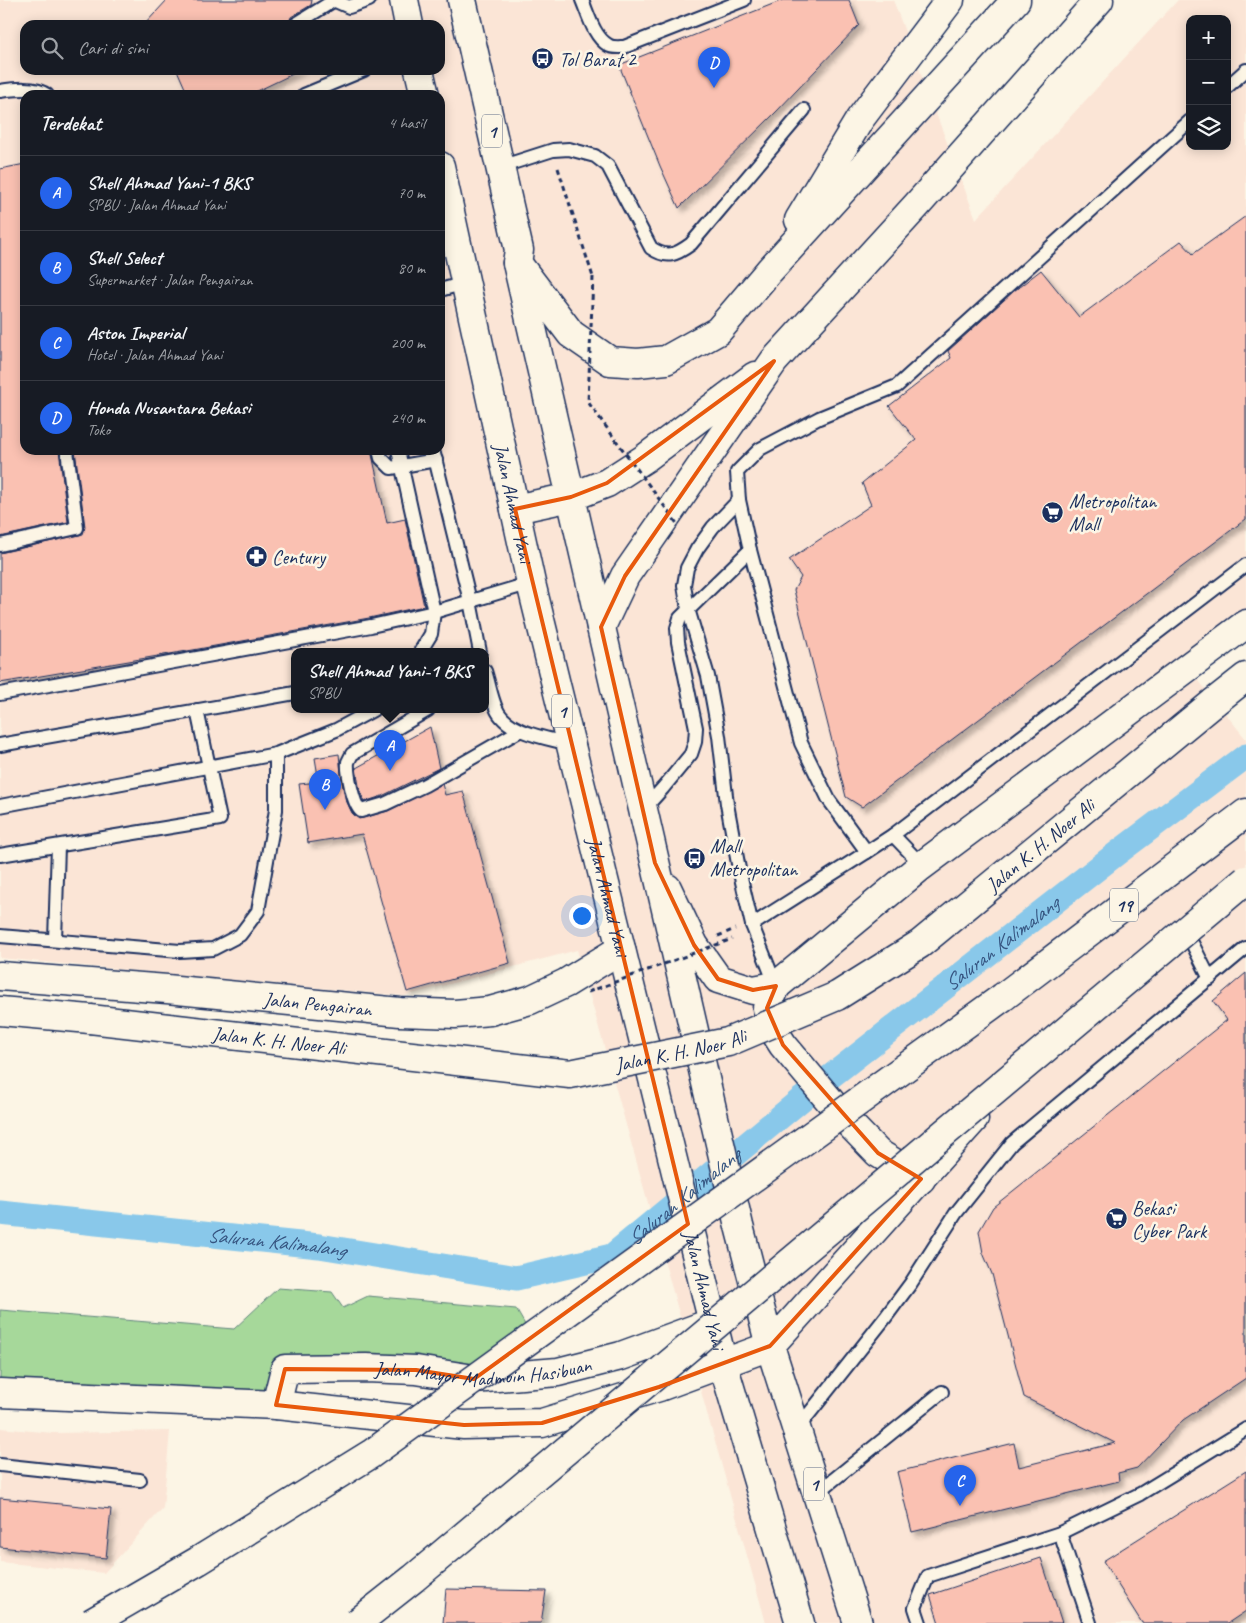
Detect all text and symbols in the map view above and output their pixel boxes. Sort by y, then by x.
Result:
map controls [1186,15,1231,150]
button: + [1186,15,1231,60]
search box [20,20,445,75]
icon: search [38,34,66,62]
text: Cari di sini [78,36,148,60]
bus stop icon: Tol Barat 2 [531,47,555,71]
place label: Tol Barat 2 [559,47,638,72]
pin: D [698,47,730,88]
button: − [1186,60,1231,105]
button: layers [1186,105,1231,150]
text: Terdekat [40,110,101,136]
text: 4 hasil [388,113,425,133]
road number: 1 [482,114,502,148]
text: Shell Ahmad Yani-1 BKS [87,171,251,195]
text: A [52,183,60,203]
text: 70 m [398,183,425,203]
text: SPBU · Jalan Ahmad Yani [87,195,226,215]
text: Shell Select [87,246,162,270]
text: B [52,258,60,278]
text: 80 m [398,258,425,278]
text: Supermarket · Jalan Pengairan [87,270,252,290]
text: Aston Imperial [87,321,184,345]
text: C [52,333,60,353]
text: 200 m [391,333,425,353]
text: Hotel · Jalan Ahmad Yani [87,345,223,365]
text: Honda Nusantara Bekasi [87,396,250,420]
text: D [51,408,61,428]
text: 240 m [391,408,425,428]
text: Toko [87,420,110,440]
street label: Jalan Ahmad Yani [488,440,539,567]
place label: Metropolitan Mall [1069,489,1157,537]
supermarket icon: Metropolitan Mall [1041,500,1065,524]
pharmacy icon: Century [244,545,268,569]
place label: Century [272,545,327,570]
popup [291,648,489,713]
text: Shell Ahmad Yani-1 BKS [308,659,472,683]
text: SPBU [308,683,339,703]
road number: 1 [552,694,572,728]
pin: A [374,730,406,771]
pin: B [309,769,341,810]
street label: Jalan K. H. Noer Ali [980,792,1102,898]
street label: Jalan Ahmad Yani [581,834,635,961]
place label: Mall Metropolitan [710,834,798,882]
bus stop icon: Mall Metropolitan [682,846,706,870]
water label: Saluran Kalimalang [939,888,1067,996]
road number: 19 [1110,888,1138,922]
your location [569,903,595,929]
street label: Jalan Pengairan [262,987,374,1022]
street label: Jalan K. H. Noer Ali [210,1021,349,1061]
street label: Jalan K. H. Noer Ali [612,1023,752,1078]
water label: Saluran Kalimalang [622,1140,748,1251]
place label: Bekasi Cyber Park [1132,1196,1208,1244]
supermarket icon: Bekasi Cyber Park [1104,1207,1128,1231]
water label: Saluran Kalimalang [206,1222,351,1264]
street label: Jalan Ahmad Yani [678,1227,732,1354]
street label: Jalan Mayor Madmuin Hasibuan [373,1352,595,1393]
pin: C [944,1465,976,1506]
road number: 1 [804,1468,824,1500]

